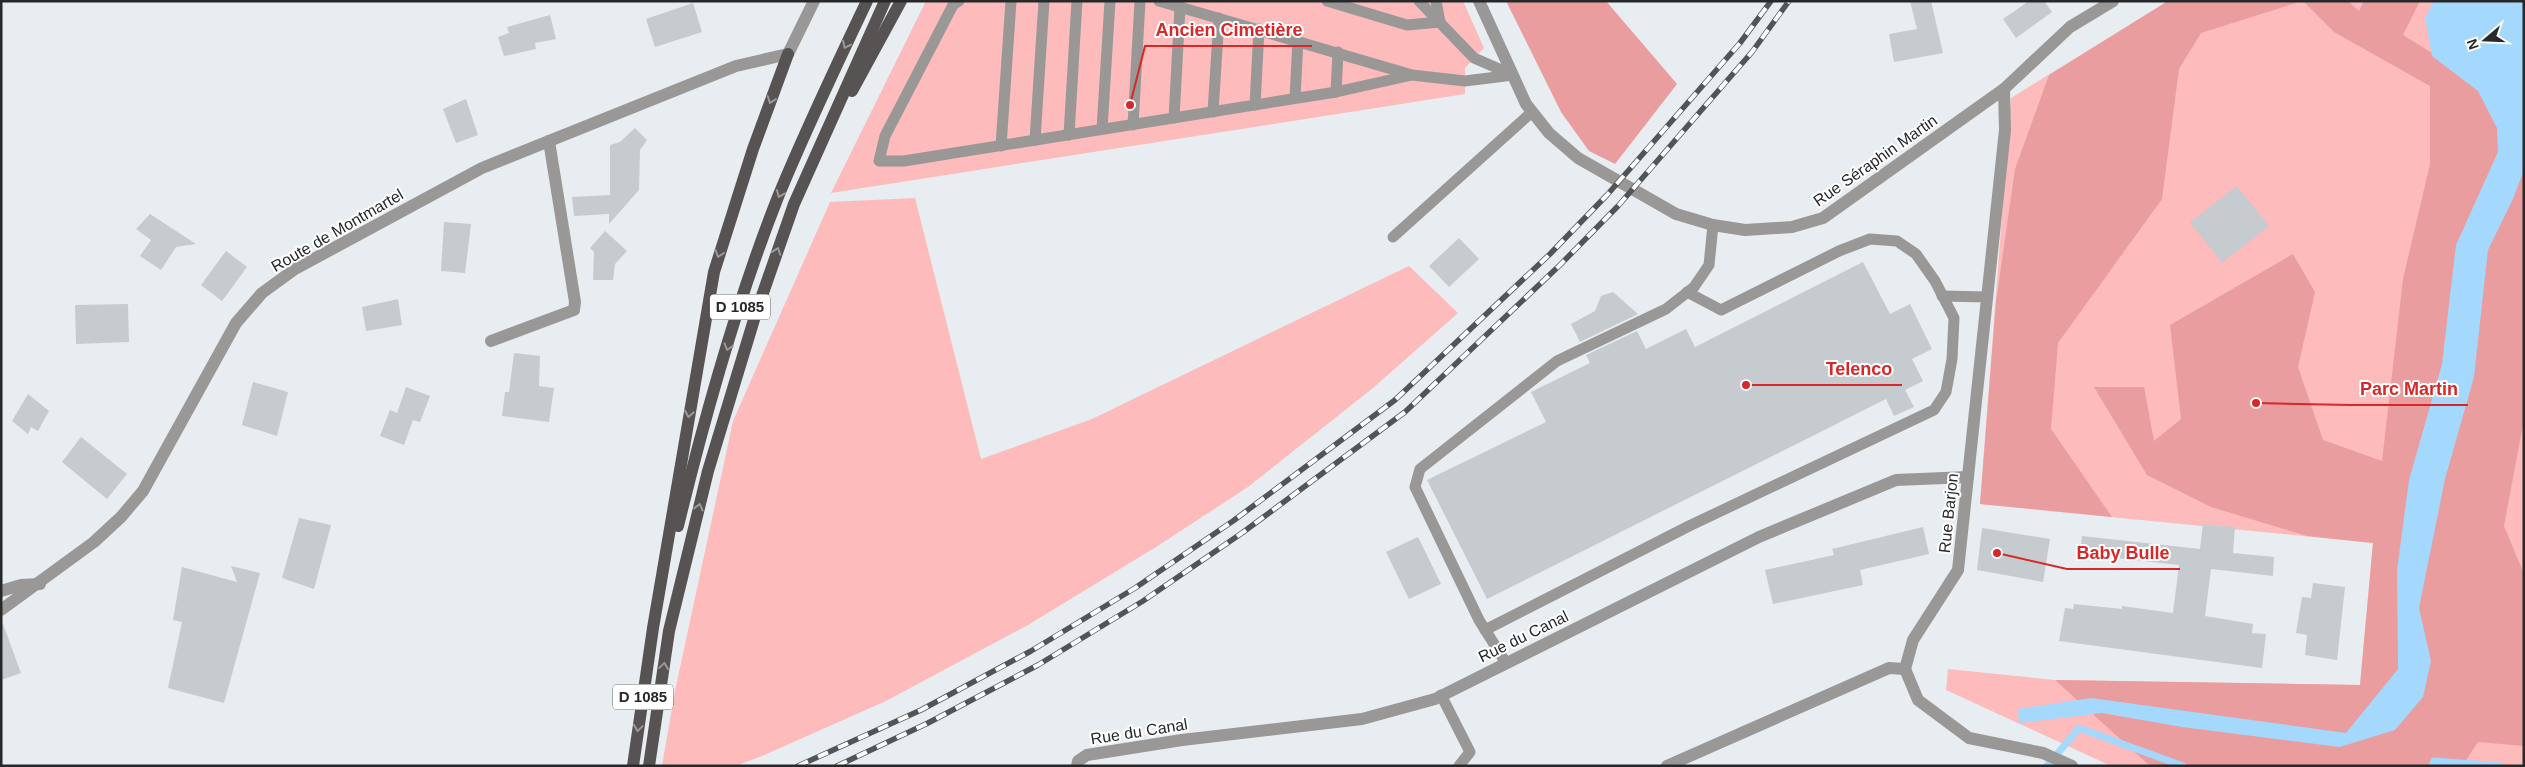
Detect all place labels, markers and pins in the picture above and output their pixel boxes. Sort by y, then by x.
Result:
callout: Ancien Cimetière [1145,13,1312,46]
callout: Telenco [1815,352,1902,385]
callout: Parc Martin [2350,372,2468,405]
callout: Baby Bulle [2067,536,2180,569]

